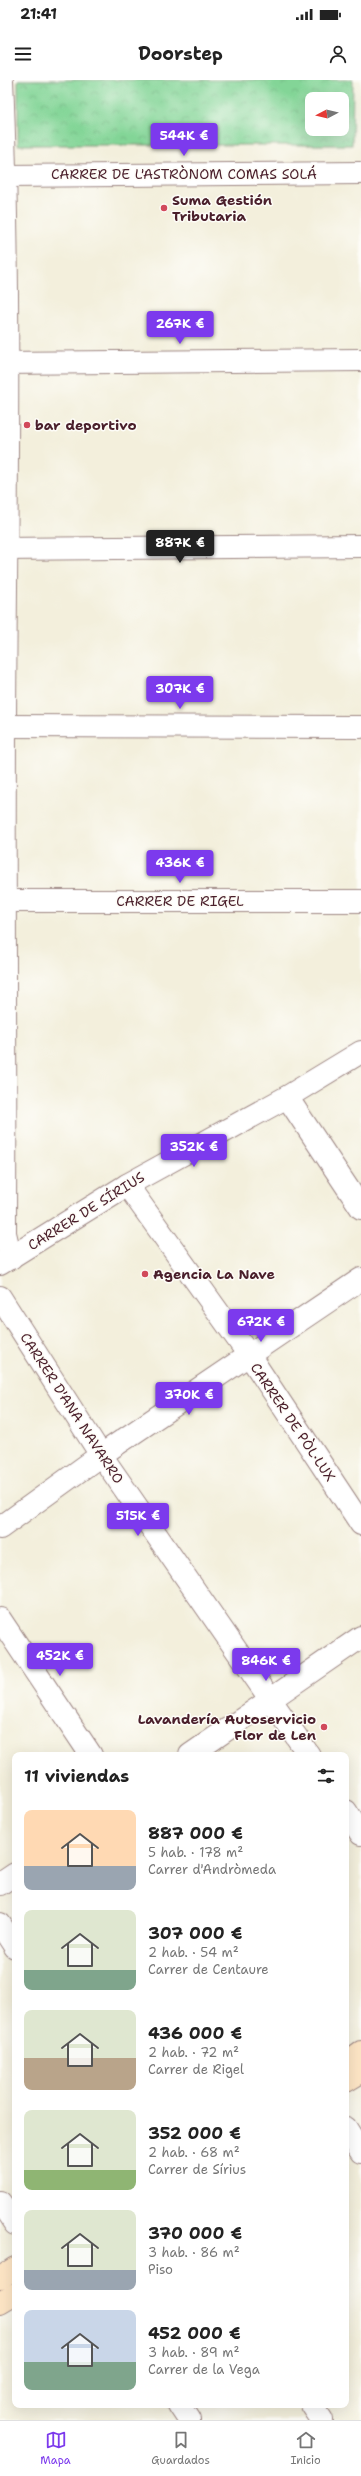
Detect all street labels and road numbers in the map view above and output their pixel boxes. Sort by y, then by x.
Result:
street label: CARRER DE L'ASTRÒNOM COMAS SOLÁ [51,165,317,183]
street label: CARRER DE RIGEL [116,892,244,910]
street label: CARRER DE SÍRIUS [24,1168,148,1254]
street label: CARRER D'ANA NAVARRO [16,1329,128,1487]
street label: CARRER DE PÒL·LUX [247,1359,339,1485]

